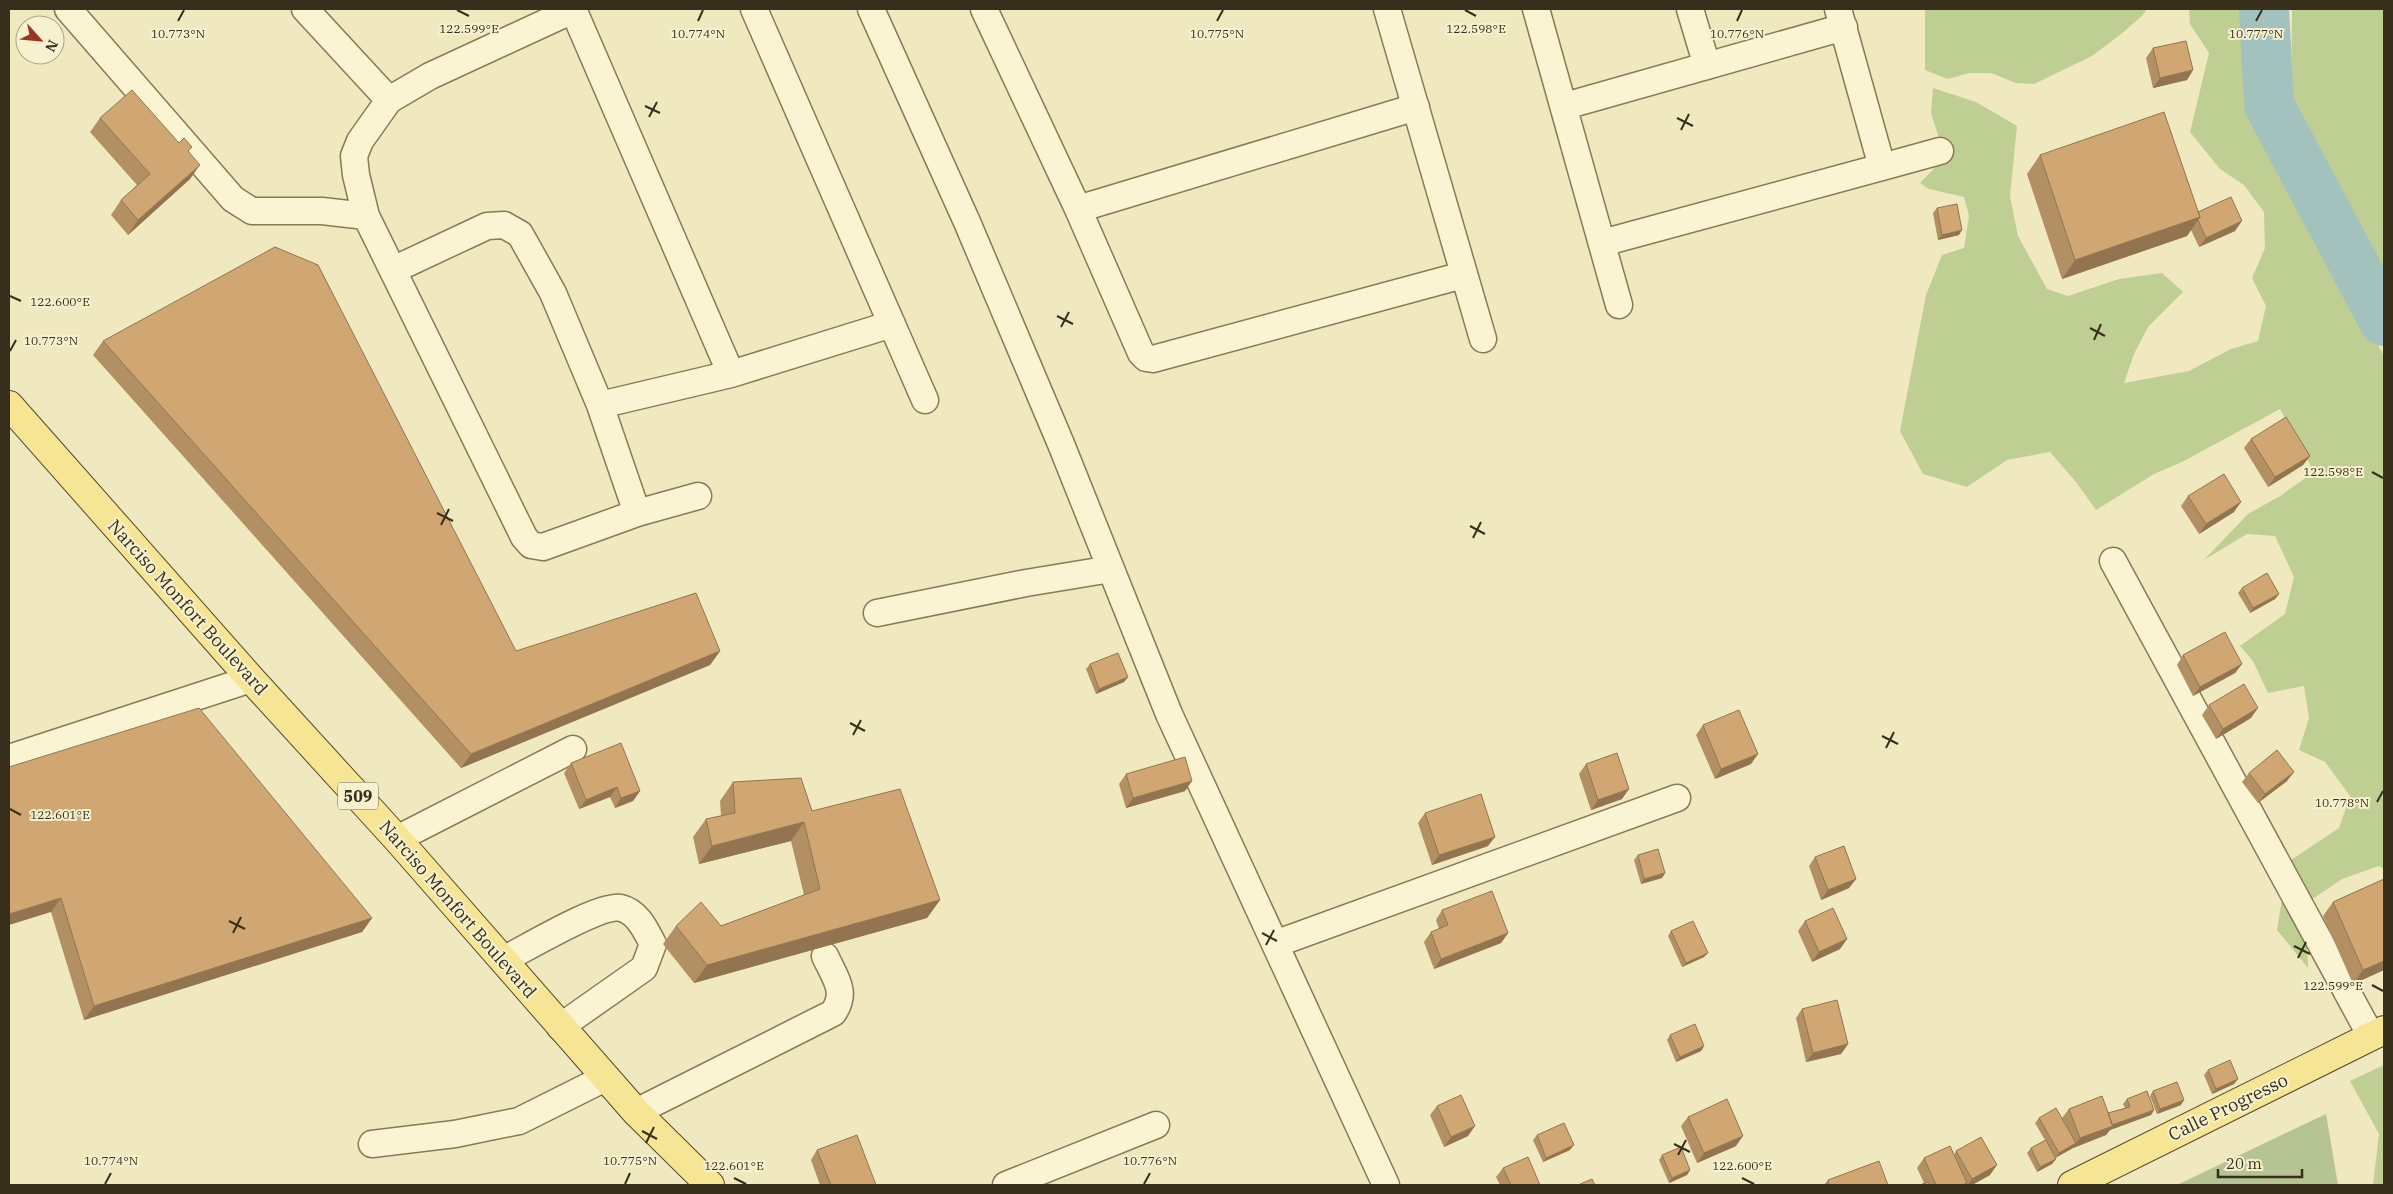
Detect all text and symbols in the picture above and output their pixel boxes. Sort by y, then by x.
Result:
north arrow [15,15,65,65]
text: 122.599°E [439,21,499,36]
text: 122.598°E [1446,21,1506,36]
text: 10.773°N [151,26,205,41]
text: 10.774°N [671,26,725,41]
text: 10.775°N [1190,26,1244,41]
text: 10.776°N [1710,26,1764,41]
text: 10.777°N [2229,26,2283,41]
text: N [41,37,62,55]
text: 122.600°E [30,294,90,309]
text: 10.773°N [24,333,78,348]
text: 122.598°E [2303,464,2363,479]
street label: Narciso Monfort Boulevard [103,514,273,700]
road number: 509 [338,782,378,809]
text: 10.778°N [2315,795,2369,810]
text: 122.601°E [30,807,90,822]
street label: Narciso Monfort Boulevard [374,815,542,1003]
text: 122.599°E [2303,978,2363,993]
street label: Calle Progresso [2164,1068,2292,1146]
scale bar [2218,1146,2302,1178]
text: 10.774°N [84,1153,138,1168]
text: 10.775°N [603,1153,657,1168]
text: 10.776°N [1123,1153,1177,1168]
text: 20 m [2226,1154,2262,1173]
text: 122.601°E [704,1158,764,1173]
text: 122.600°E [1712,1158,1772,1173]

